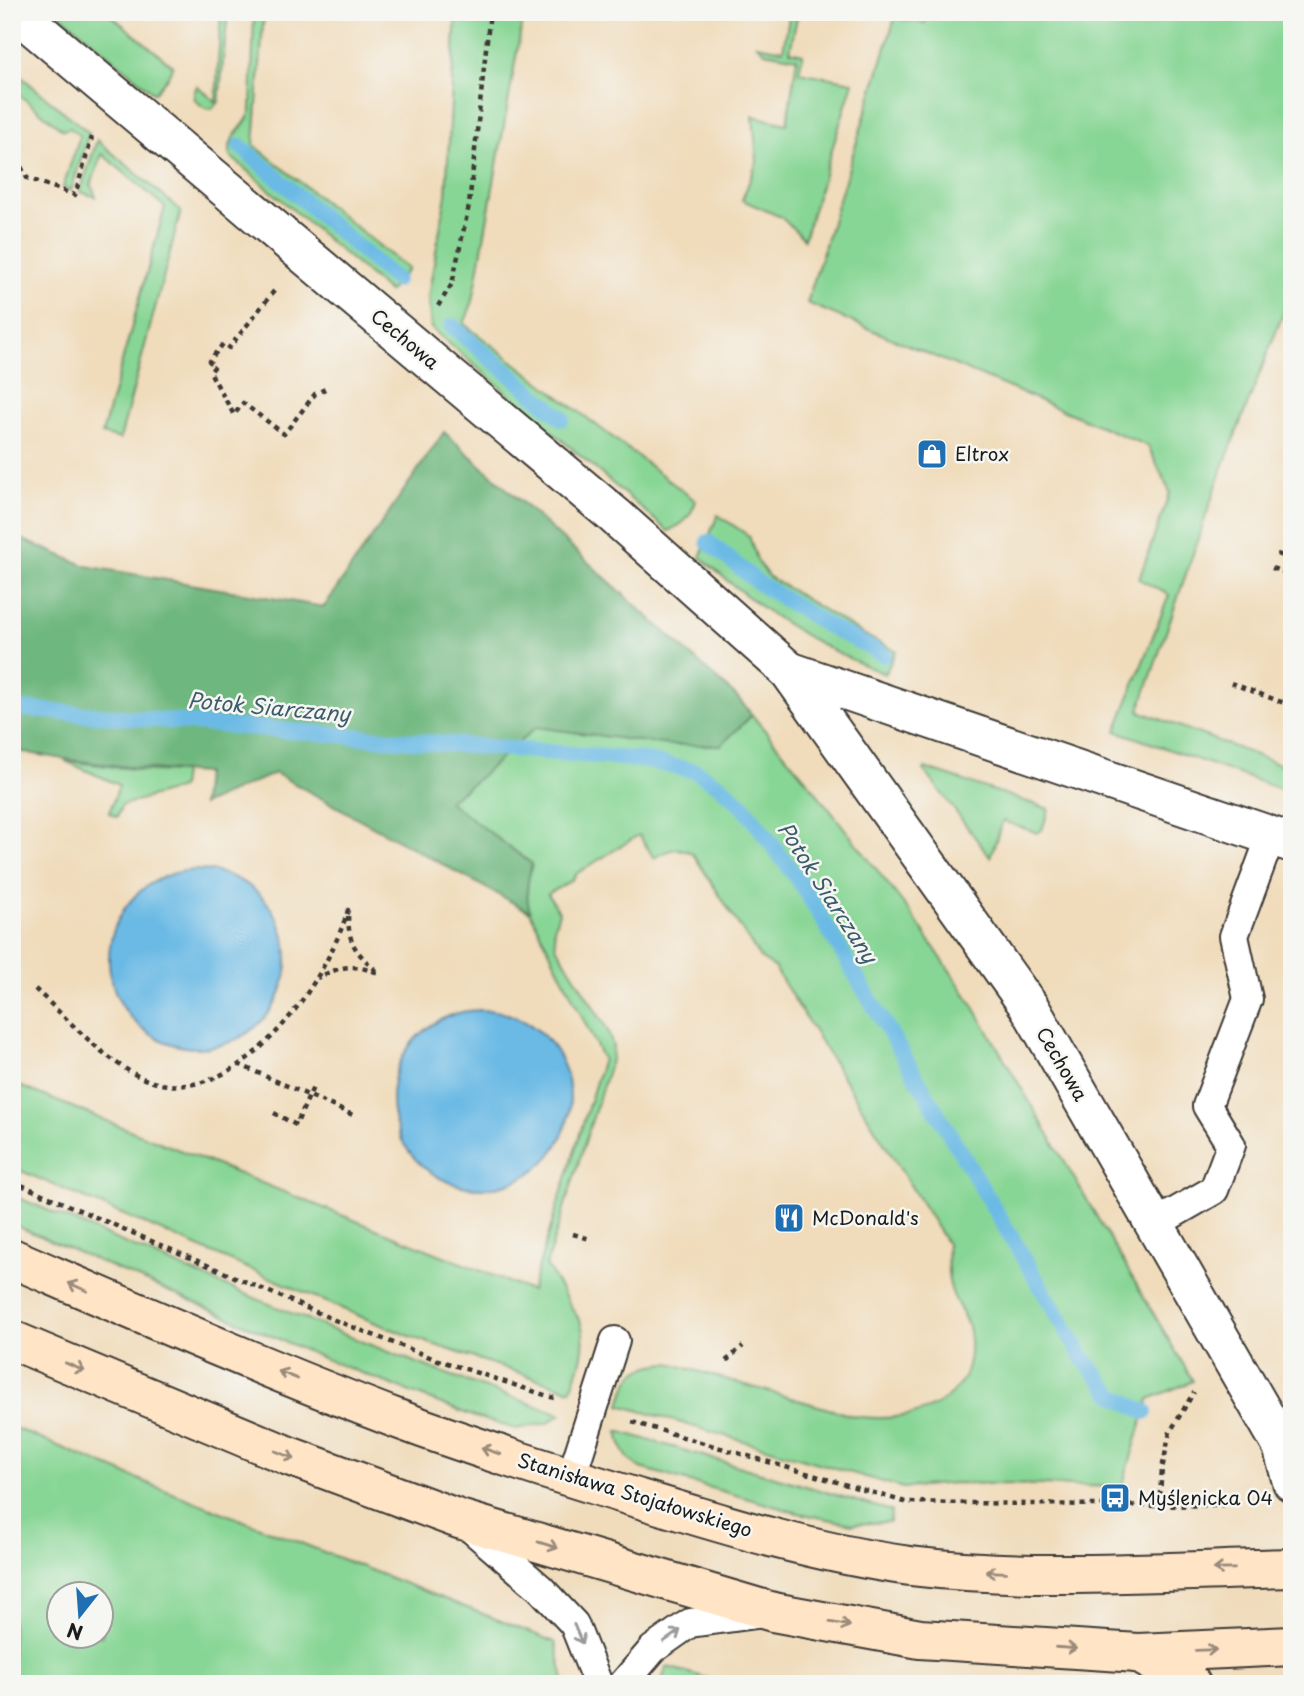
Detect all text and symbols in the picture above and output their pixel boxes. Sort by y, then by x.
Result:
street label: Cechowa [365,301,446,375]
shop icon: Eltrox [915,437,949,471]
place label: Eltrox [955,439,1009,467]
water label: Potok Siarczany [187,683,354,729]
water label: Potok Siarczany [771,815,888,971]
street label: Cechowa [1030,1021,1095,1106]
restaurant icon: McDonald's [772,1201,806,1235]
place label: McDonald's [812,1203,919,1231]
one-way arrow [68,1280,89,1293]
one-way arrow [64,1361,85,1374]
one-way arrow [278,1367,299,1380]
one-way arrow [480,1444,502,1457]
street label: Stanisława Stojałowskiego [515,1445,756,1543]
one-way arrow [274,1449,295,1462]
bus stop icon: Myślenicka 04 [1098,1481,1132,1515]
place label: Myślenicka 04 [1138,1483,1273,1511]
one-way arrow [537,1540,559,1553]
one-way arrow [1212,1563,1235,1576]
one-way arrow [985,1565,1008,1579]
north arrow [46,1580,116,1650]
text: N [63,1617,86,1648]
one-way arrow [828,1618,851,1632]
one-way arrow [572,1623,585,1644]
one-way arrow [661,1629,681,1643]
one-way arrow [1054,1642,1077,1655]
one-way arrow [1194,1644,1217,1657]

